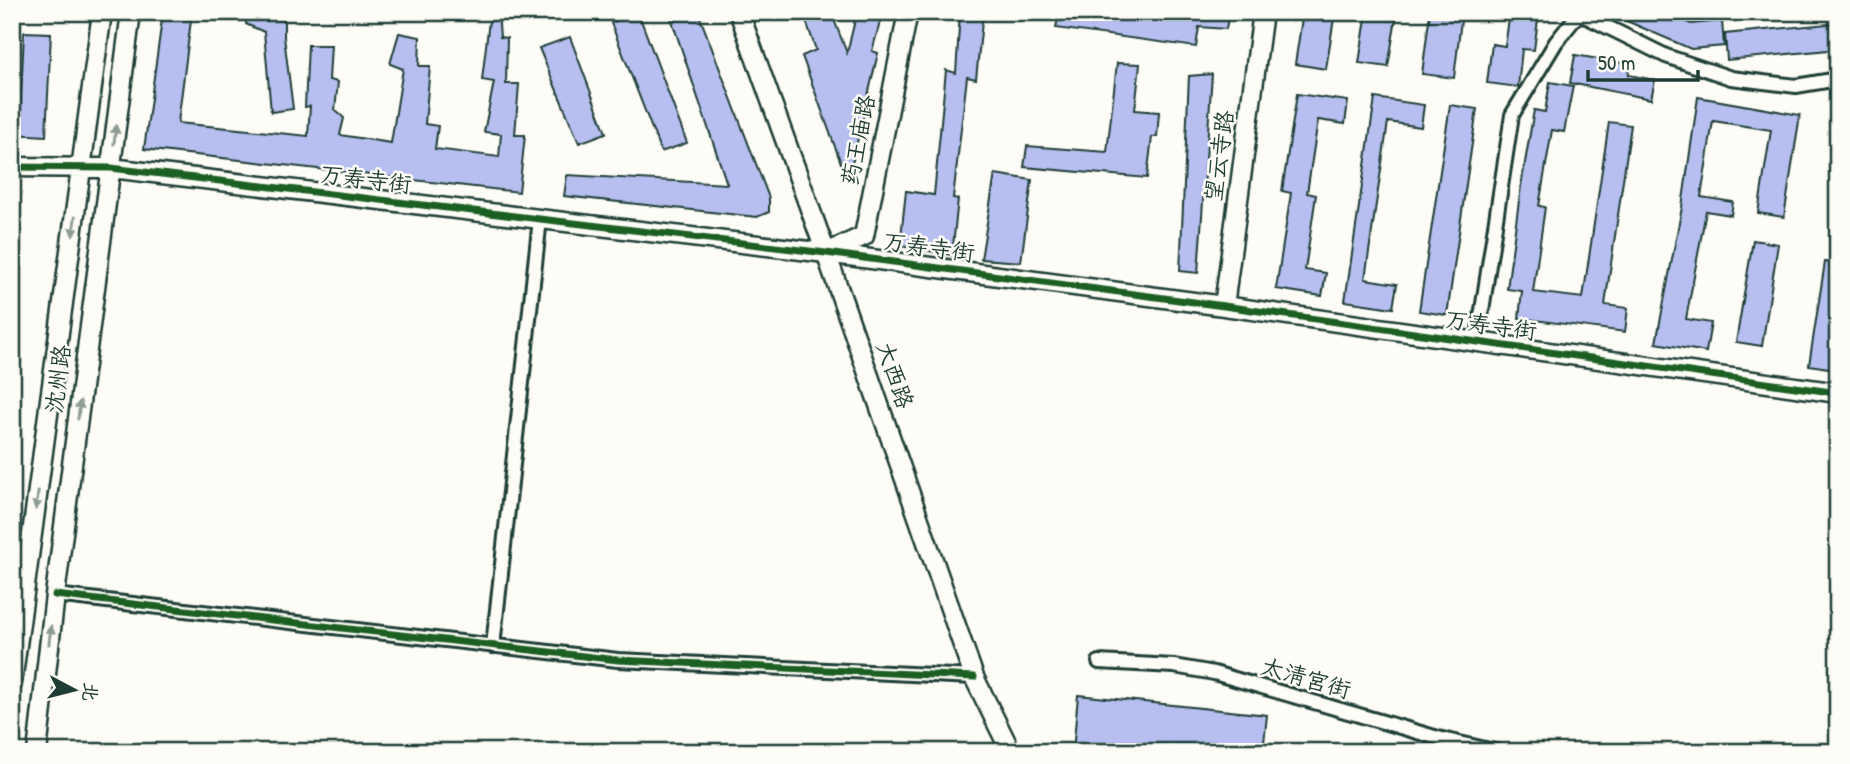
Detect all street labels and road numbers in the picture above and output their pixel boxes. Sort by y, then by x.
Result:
street label: 药王庙路 [834,92,882,188]
street label: 望云寺路 [1197,108,1240,204]
street label: 万寿寺街 [319,158,414,199]
street label: 万寿寺街 [881,225,977,268]
street label: 万寿寺街 [1443,303,1539,346]
street label: 大西路 [870,337,921,413]
street label: 沈州路 [38,343,77,415]
street label: 太清宫街 [1258,650,1355,705]

